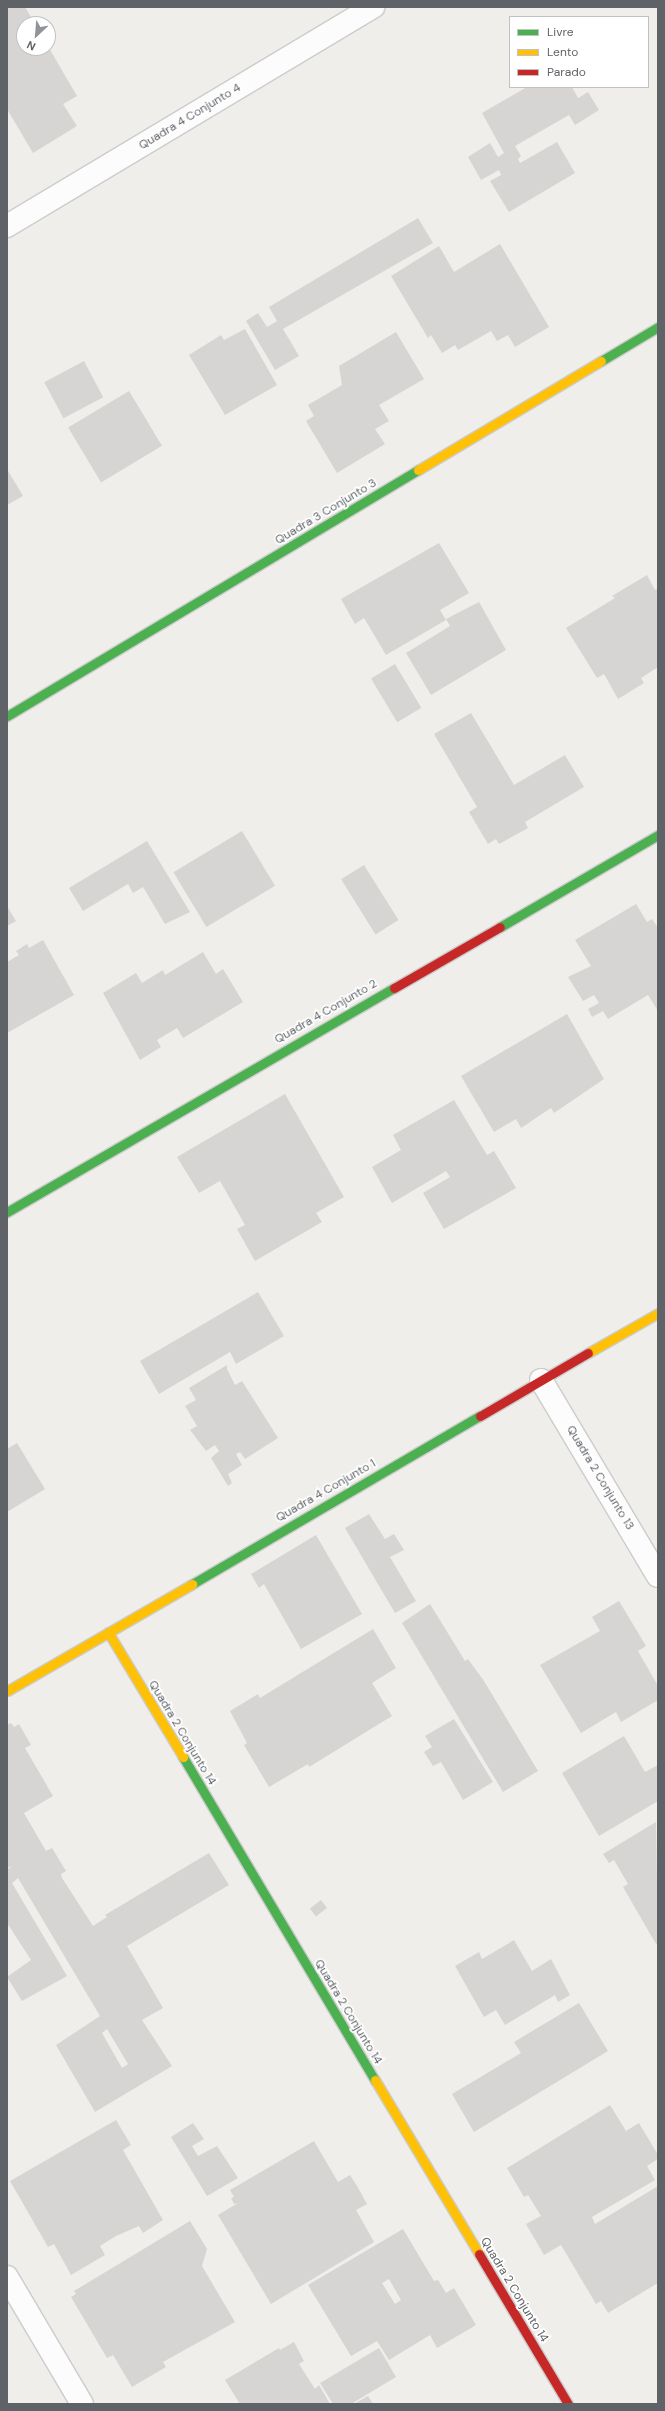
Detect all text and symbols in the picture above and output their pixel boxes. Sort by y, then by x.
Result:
north arrow [16,16,56,56]
legend [509,16,649,88]
text: Livre [547,24,574,40]
text: N [25,38,38,54]
text: Lento [547,44,578,60]
text: Parado [547,64,586,80]
street label: Quadra 4 Conjunto 4 [136,81,244,153]
street label: Quadra 3 Conjunto 3 [273,476,379,548]
street label: Quadra 4 Conjunto 2 [272,977,380,1047]
street label: Quadra 2 Conjunto 13 [563,1423,637,1533]
street label: Quadra 4 Conjunto 1 [274,1457,378,1525]
street label: Quadra 2 Conjunto 14 [145,1678,219,1788]
street label: Quadra 2 Conjunto 14 [311,1957,385,2067]
street label: Quadra 2 Conjunto 14 [477,2235,551,2345]

